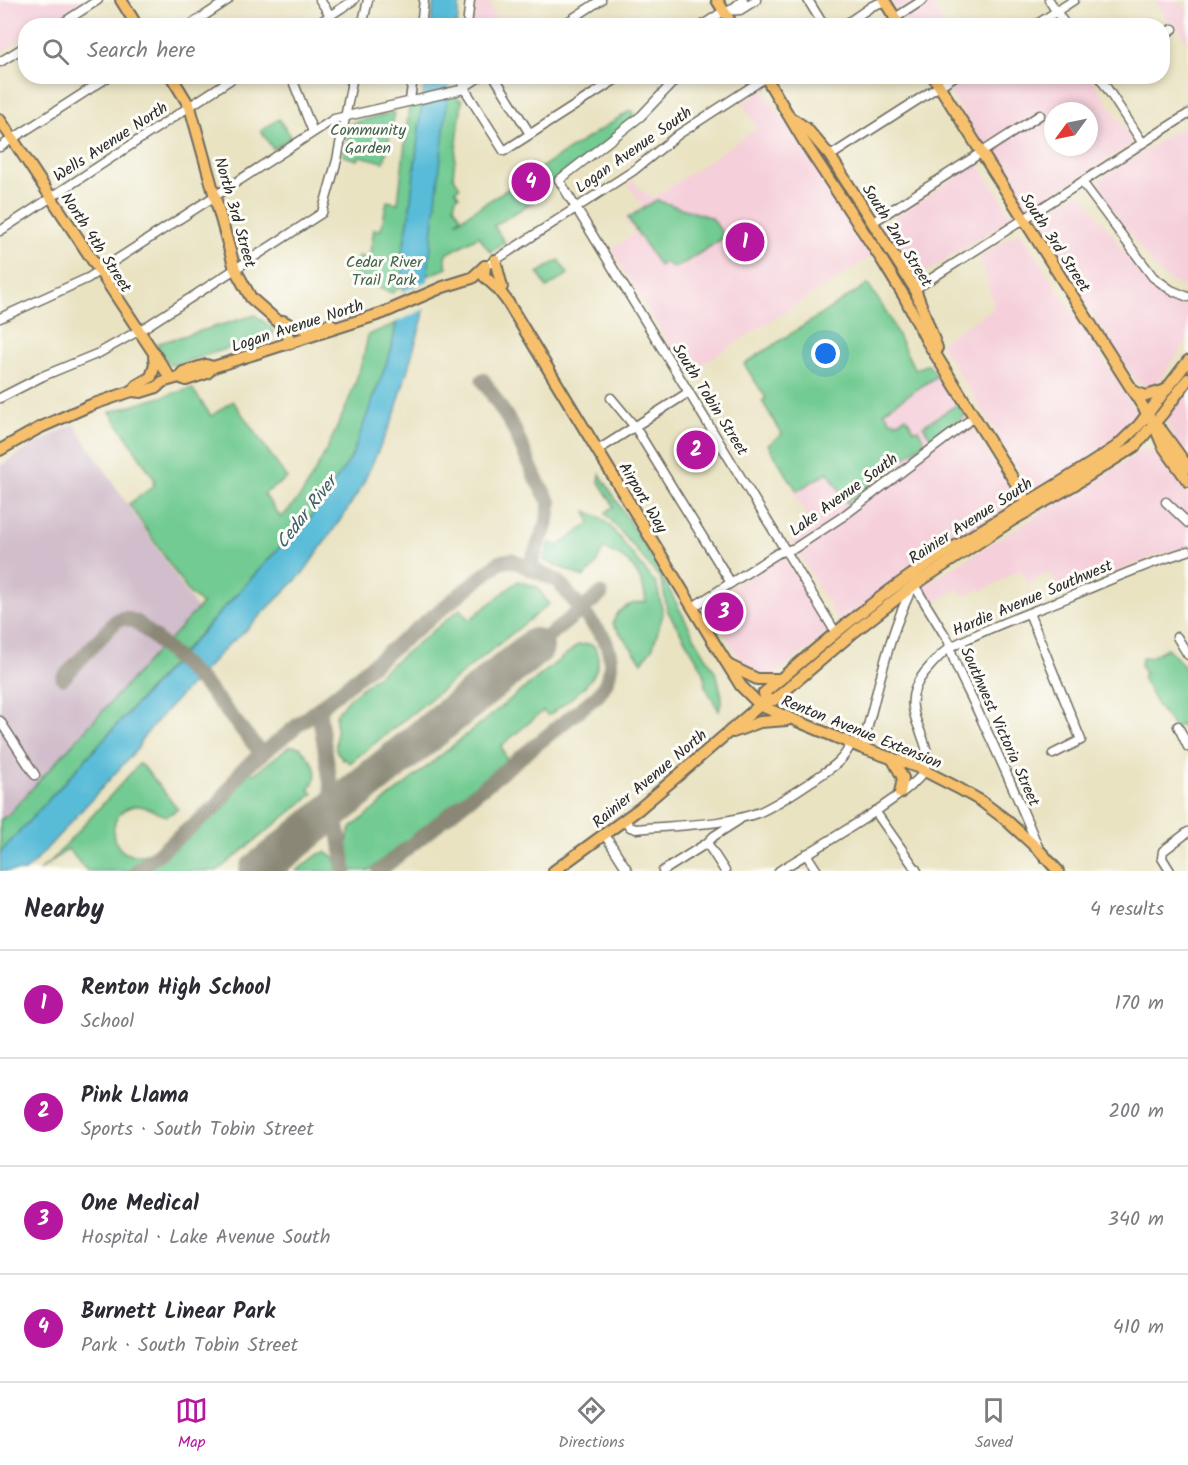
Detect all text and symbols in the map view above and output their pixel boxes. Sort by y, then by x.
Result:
search box [18,18,1170,84]
text: Search here [87,34,195,69]
icon: search [39,35,72,68]
street label: Wells Avenue North [48,96,173,189]
street label: Logan Avenue South [570,100,697,200]
north arrow [1044,102,1098,156]
park label: Community Garden [330,118,407,161]
street label: North 3rd Street [207,154,263,271]
pin: 4 [512,160,550,204]
street label: South 2nd Street [855,179,939,293]
street label: North 4th Street [54,188,138,299]
street label: South 3rd Street [1013,188,1097,298]
pin: 1 [726,220,764,264]
park label: Cedar River Trail Park [346,250,424,293]
street label: Logan Avenue North [228,293,367,360]
street label: South Tobin Street [665,339,755,461]
your location [811,339,840,368]
pin: 2 [676,428,716,472]
street label: Lake Avenue South [784,447,903,543]
street label: Airport Way [612,457,674,539]
water label: Cedar River [269,467,348,556]
street label: Rainier Avenue South [904,472,1038,571]
street label: Hardie Avenue Southwest [949,553,1117,643]
pin: 3 [704,590,744,634]
street label: Southwest Victoria Street [953,643,1046,811]
street label: Renton Avenue Extension [777,689,946,776]
street label: Rainier Avenue North [587,723,713,835]
text: Nearby [24,889,104,931]
text: 4 results [1090,894,1164,926]
text: Renton High School [81,971,270,1006]
text: 1 [40,988,47,1020]
text: 170 m [1115,988,1164,1020]
text: School [81,1006,134,1038]
text: Pink Llama [81,1079,189,1114]
text: 2 [38,1096,49,1128]
text: 200 m [1108,1096,1164,1128]
text: Sports · South Tobin Street [81,1114,314,1146]
text: One Medical [81,1187,199,1222]
text: 3 [38,1204,49,1236]
text: 340 m [1108,1204,1164,1236]
text: Hospital · Lake Avenue South [81,1222,330,1254]
text: Burnett Linear Park [81,1295,275,1330]
text: 4 [38,1312,49,1344]
text: 410 m [1113,1312,1164,1344]
text: Park · South Tobin Street [81,1330,298,1362]
tab: Map [175,1394,208,1455]
tab: Directions [558,1394,625,1455]
tab: Saved [975,1394,1013,1455]

